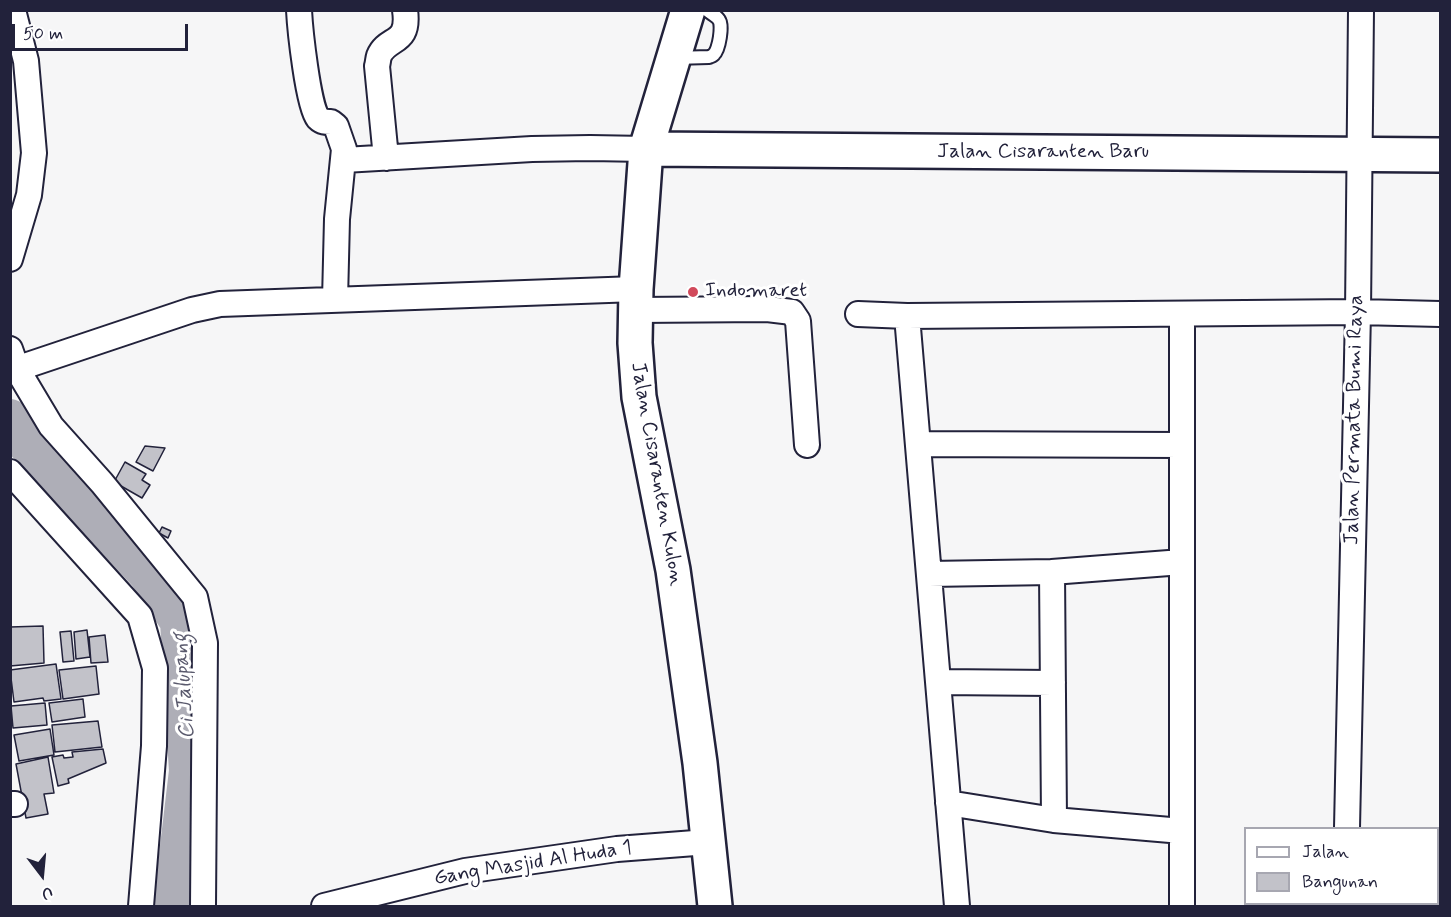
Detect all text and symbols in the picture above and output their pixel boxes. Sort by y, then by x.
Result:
scale bar [15,12,190,50]
text: 50 m [23,22,63,46]
street label: Jalan Cisaranten Baru [937,140,1149,166]
place label: Indomaret [705,279,807,305]
marker: Indomaret [686,285,700,299]
street label: Jalan Permata Bumi Raya [1340,295,1370,545]
street label: Jalan Cisaranten Kulon [624,360,688,588]
water label: Ci Jalupang [168,632,202,740]
legend [1244,827,1439,905]
street label: Gang Masjid Al Huda 1 [432,836,634,892]
text: Jalan [1302,840,1349,864]
north arrow [12,845,72,905]
text: Bangunan [1302,870,1378,894]
text: U [39,881,55,904]

